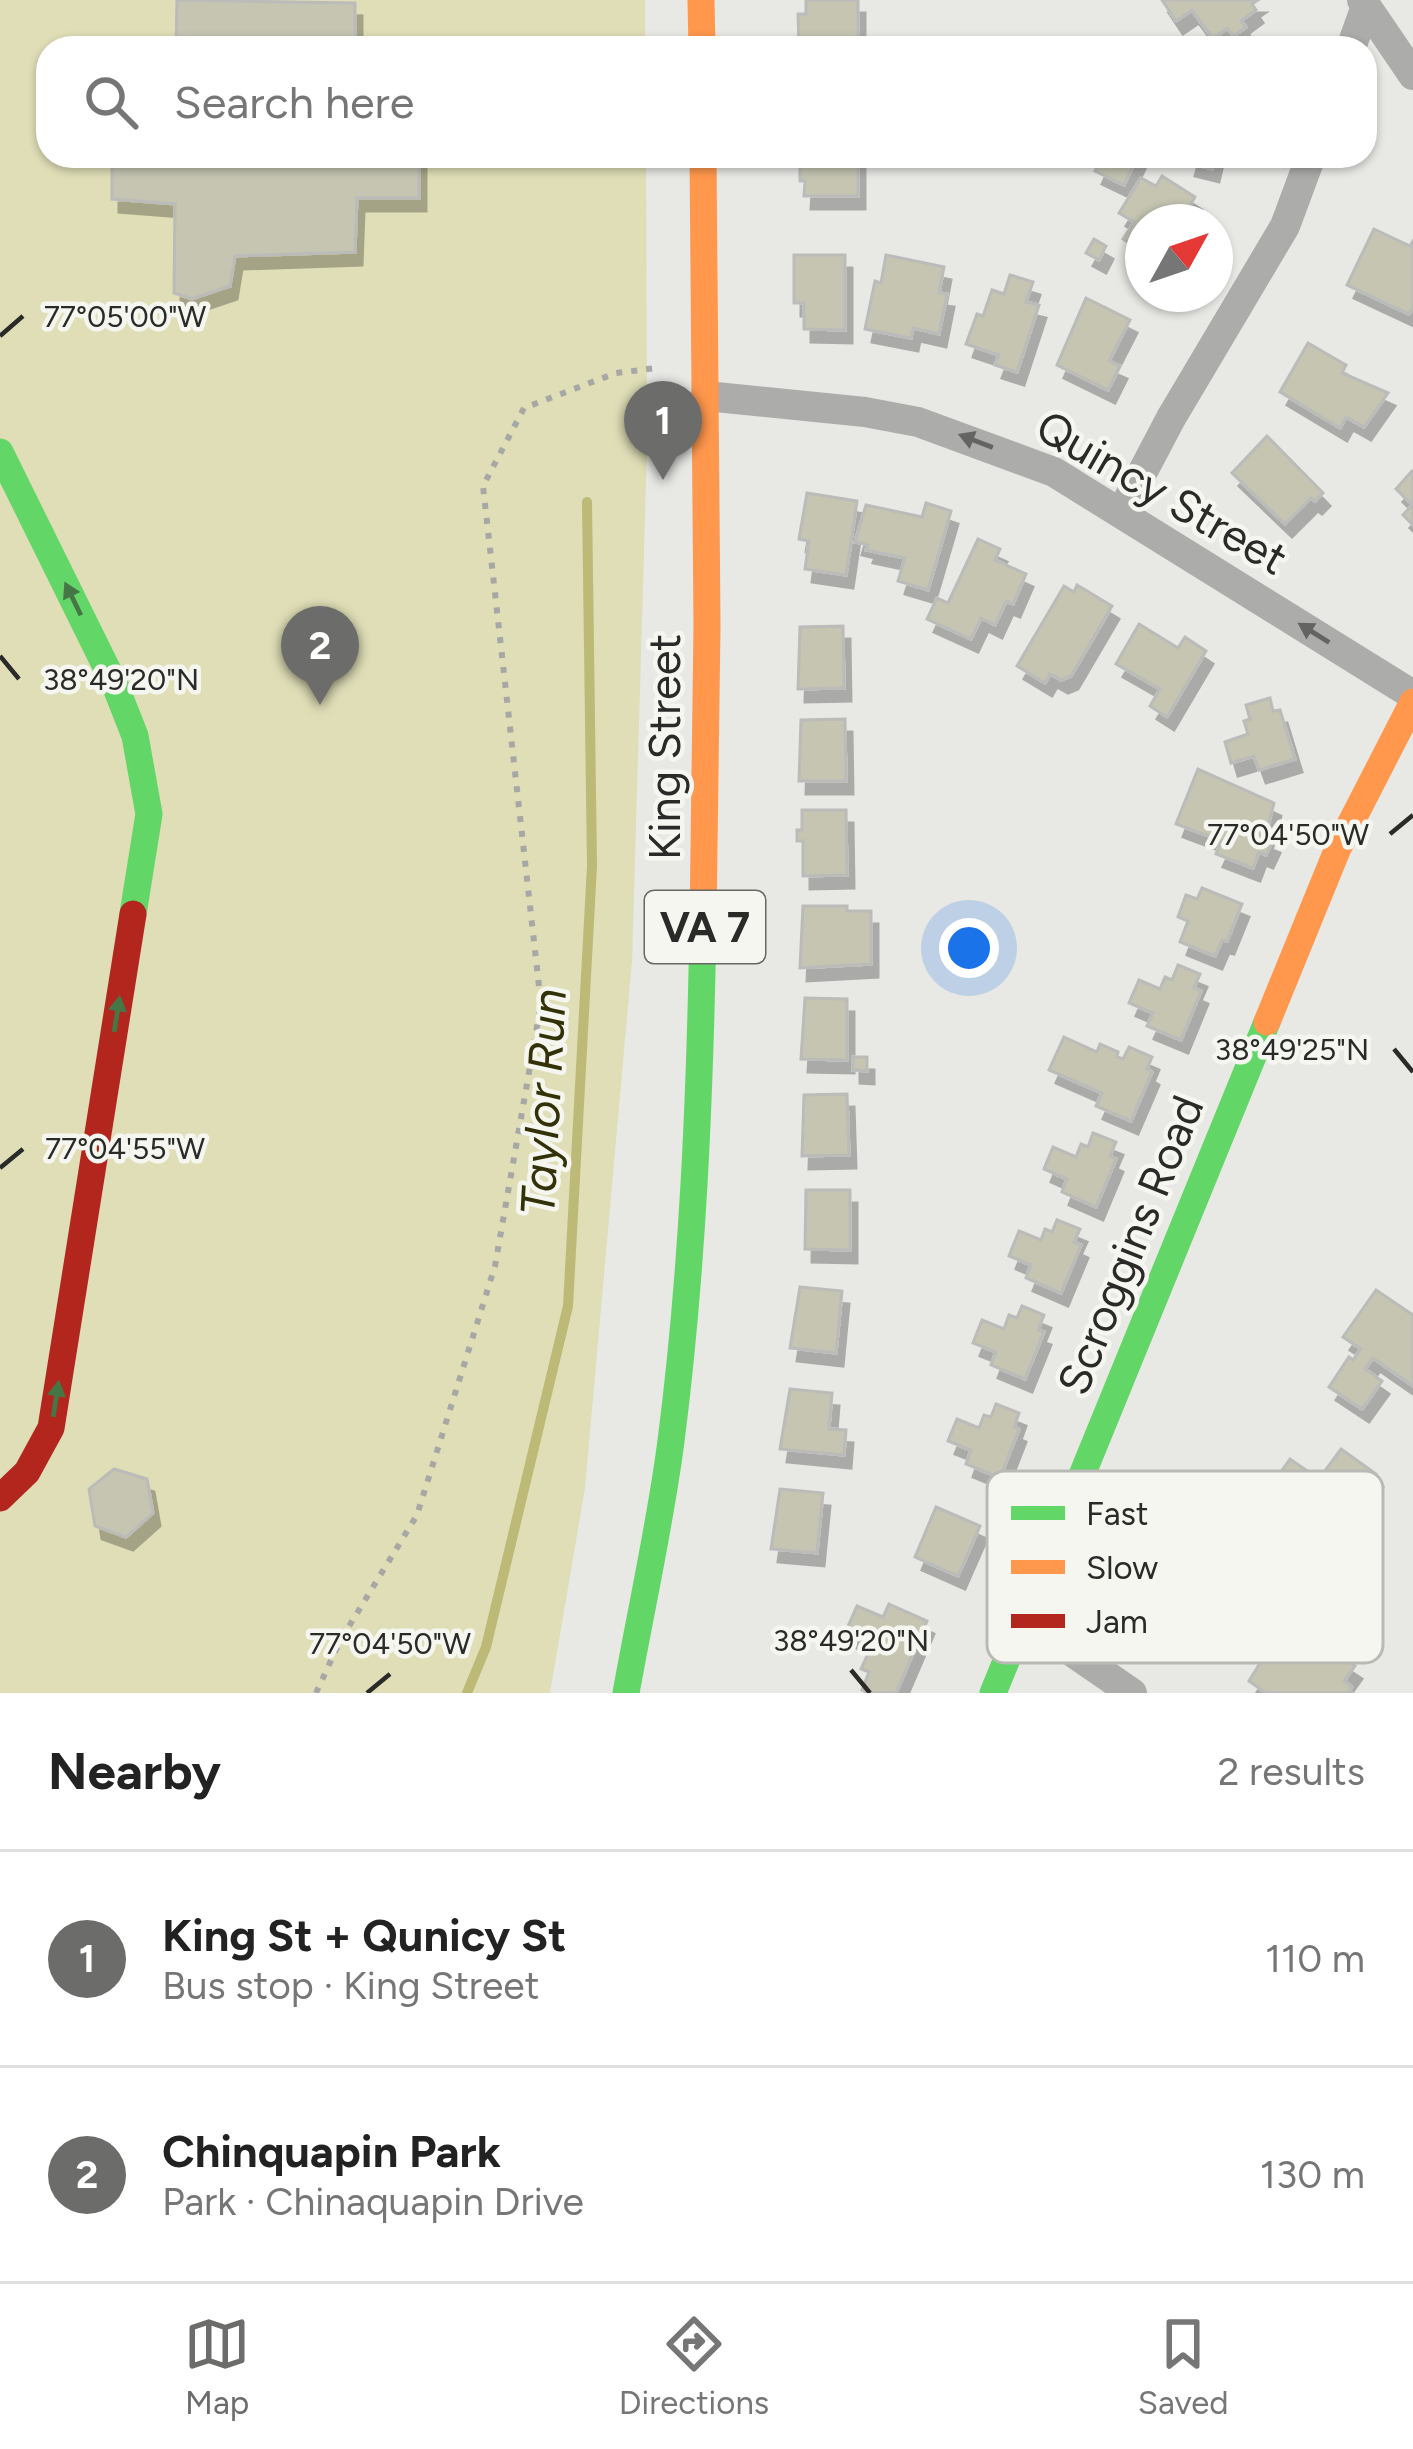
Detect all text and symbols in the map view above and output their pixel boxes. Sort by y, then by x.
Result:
search box [36,36,1377,168]
icon: search [78,69,144,135]
text: Search here [174,75,414,129]
north arrow [1125,204,1233,312]
text: 77°05'00"W [44,298,207,335]
pin: 1 [624,381,702,480]
street label: Quincy Street [1027,399,1297,585]
one-way arrow [957,431,993,450]
one-way arrow [63,582,83,616]
pin: 2 [281,606,359,705]
one-way arrow [1298,623,1330,645]
street label: King Street [637,634,691,860]
text: 38°49'20"N [43,661,199,698]
text: 77°04'50"W [1207,816,1369,853]
road number: VA 7 [645,891,765,963]
your location [939,918,999,978]
water label: Taylor Run [508,987,578,1217]
one-way arrow [108,994,127,1032]
text: 38°49'25"N [1215,1031,1369,1068]
street label: Scroggins Road [1046,1088,1214,1402]
text: 77°04'55"W [45,1130,205,1167]
one-way arrow [47,1380,66,1417]
legend [987,1471,1383,1663]
text: Fast [1086,1494,1148,1533]
text: Slow [1086,1548,1158,1587]
text: Jam [1086,1602,1148,1641]
text: 38°49'20"N [773,1622,929,1659]
text: 77°04'50"W [309,1625,471,1662]
text: Nearby [48,1741,221,1802]
text: 2 results [1218,1748,1365,1795]
text: King St + Qunicy St [162,1908,566,1962]
text: 1 [79,1935,95,1982]
text: 110 m [1265,1935,1365,1982]
text: Bus stop · King Street [162,1962,539,2009]
text: Chinquapin Park [162,2124,501,2178]
text: 2 [76,2151,98,2198]
text: 130 m [1260,2151,1365,2198]
text: Park · Chinaquapin Drive [162,2178,584,2225]
tab: Map [184,2311,250,2422]
tab: Directions [619,2311,769,2422]
tab: Saved [1138,2311,1229,2422]

